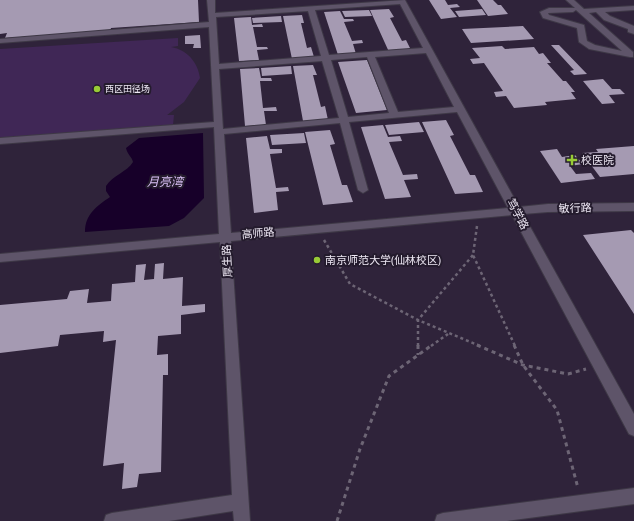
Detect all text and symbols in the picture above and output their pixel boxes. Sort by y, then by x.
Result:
place label: 西区田径场 [105,83,150,95]
marker: 西区田径场 [92,84,102,94]
place label: 校医院 [581,153,614,167]
marker: 校医院 [566,154,578,166]
water label: 月亮湾 [147,174,185,190]
street label: 笃学路 [504,196,532,232]
street label: 敏行路 [558,200,592,216]
street label: 高师路 [241,225,275,241]
street label: 厚生路 [219,244,235,278]
place label: 南京师范大学(仙林校区) [325,253,441,267]
marker: 南京师范大学(仙林校区) [312,255,322,265]

